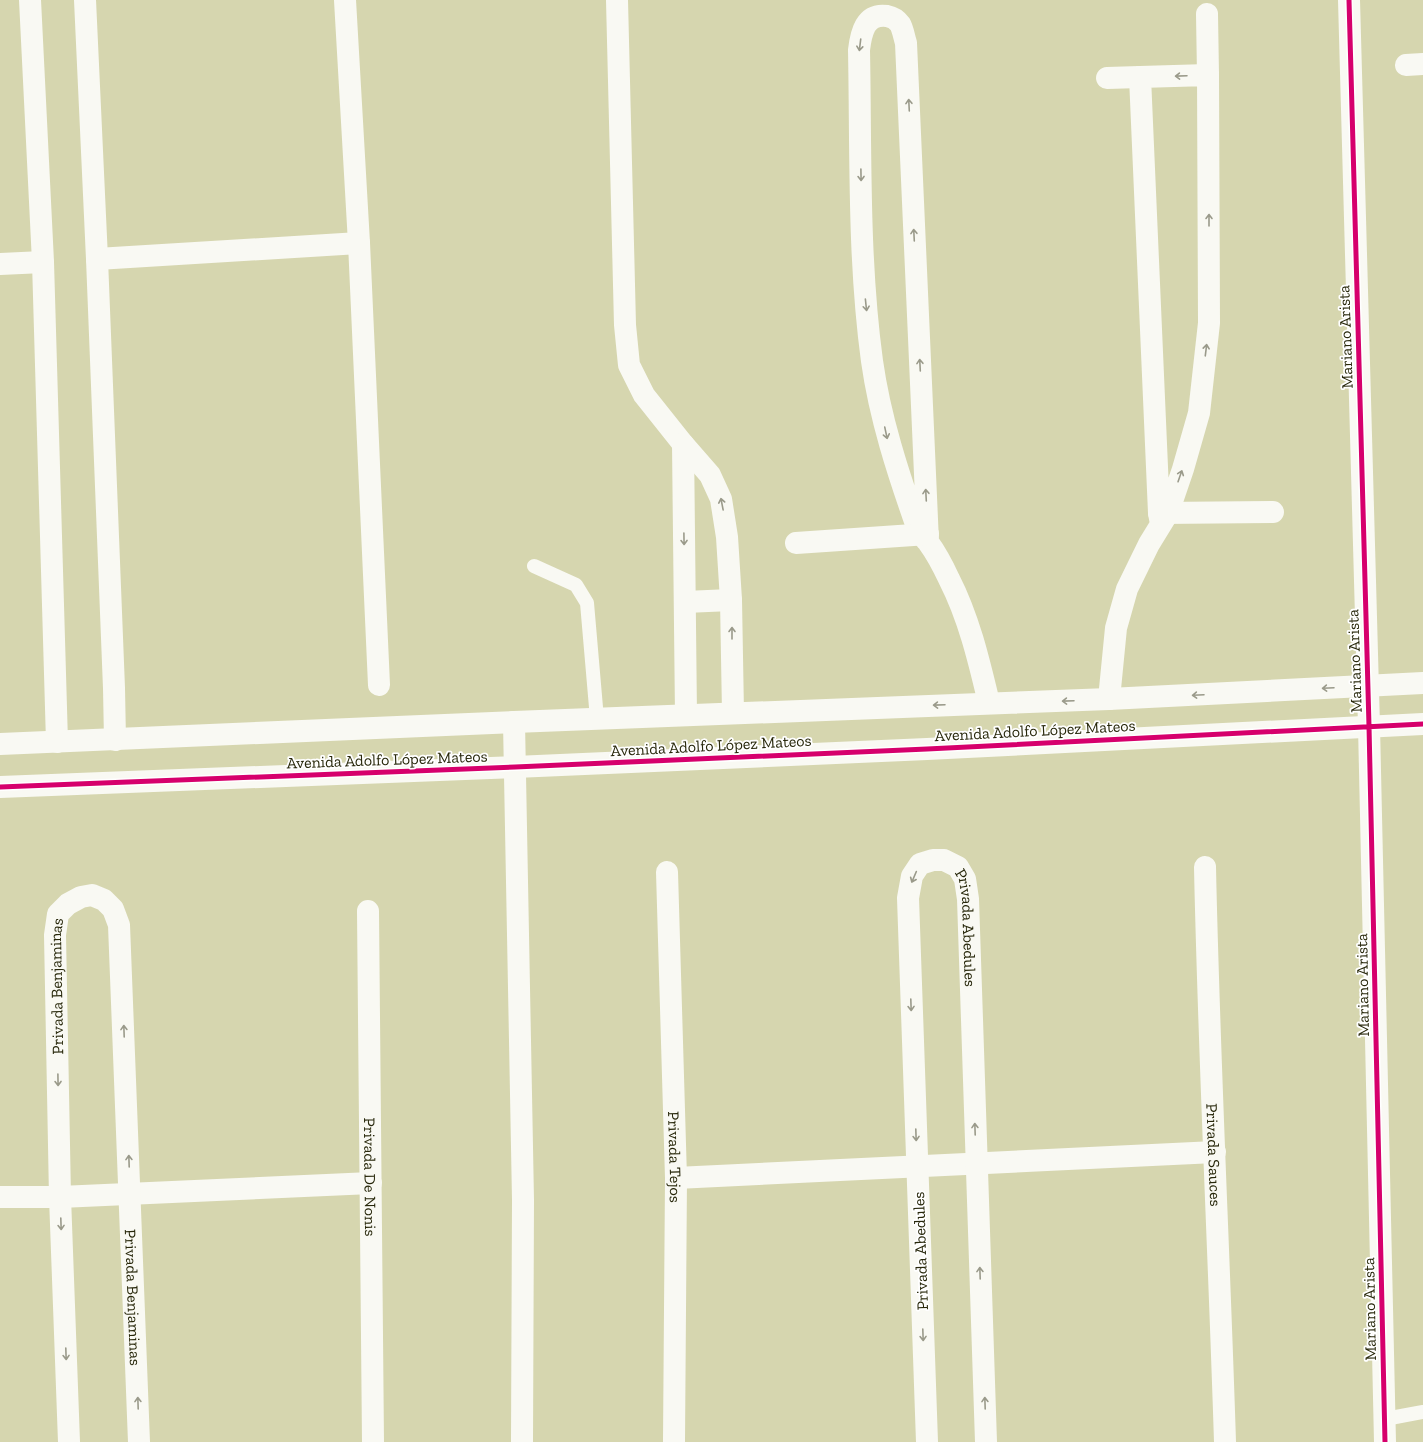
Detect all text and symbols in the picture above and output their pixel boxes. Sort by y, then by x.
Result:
one-way arrow [856,38,864,51]
one-way arrow [1175,72,1188,80]
one-way arrow [905,99,912,112]
one-way arrow [857,168,865,181]
one-way arrow [1205,214,1213,227]
one-way arrow [911,229,918,242]
street label: Mariano Arista [1334,285,1357,389]
one-way arrow [862,298,870,311]
one-way arrow [1202,343,1210,356]
one-way arrow [917,359,924,372]
one-way arrow [883,426,891,439]
one-way arrow [1177,471,1185,483]
one-way arrow [922,489,930,502]
one-way arrow [717,498,725,511]
one-way arrow [681,532,688,545]
street label: Mariano Arista [1343,609,1366,713]
one-way arrow [728,627,736,640]
one-way arrow [1322,684,1335,691]
one-way arrow [1192,691,1205,698]
one-way arrow [1062,697,1075,704]
one-way arrow [933,702,946,709]
street label: Avenida Adolfo López Mateos [934,716,1136,745]
street label: Avenida Adolfo López Mateos [610,731,812,760]
street label: Avenida Adolfo López Mateos [286,746,488,773]
street label: Privada Abedules [951,865,980,987]
one-way arrow [909,870,917,882]
street label: Privada Benjaminas [46,917,67,1055]
street label: Mariano Arista [1352,933,1373,1037]
one-way arrow [908,998,915,1011]
one-way arrow [120,1025,127,1038]
one-way arrow [54,1073,62,1086]
street label: Privada Sauces [1202,1103,1225,1207]
street label: Privada Tejos [664,1111,685,1203]
street label: Privada De Nonis [360,1117,380,1237]
one-way arrow [971,1123,979,1136]
one-way arrow [912,1128,920,1141]
one-way arrow [125,1155,133,1168]
street label: Privada Abedules [909,1191,932,1311]
one-way arrow [57,1217,65,1230]
street label: Privada Benjaminas [121,1229,145,1366]
street label: Mariano Arista [1359,1257,1380,1361]
one-way arrow [976,1267,983,1280]
one-way arrow [919,1328,927,1341]
one-way arrow [62,1347,70,1360]
one-way arrow [134,1397,142,1410]
one-way arrow [981,1397,988,1410]

